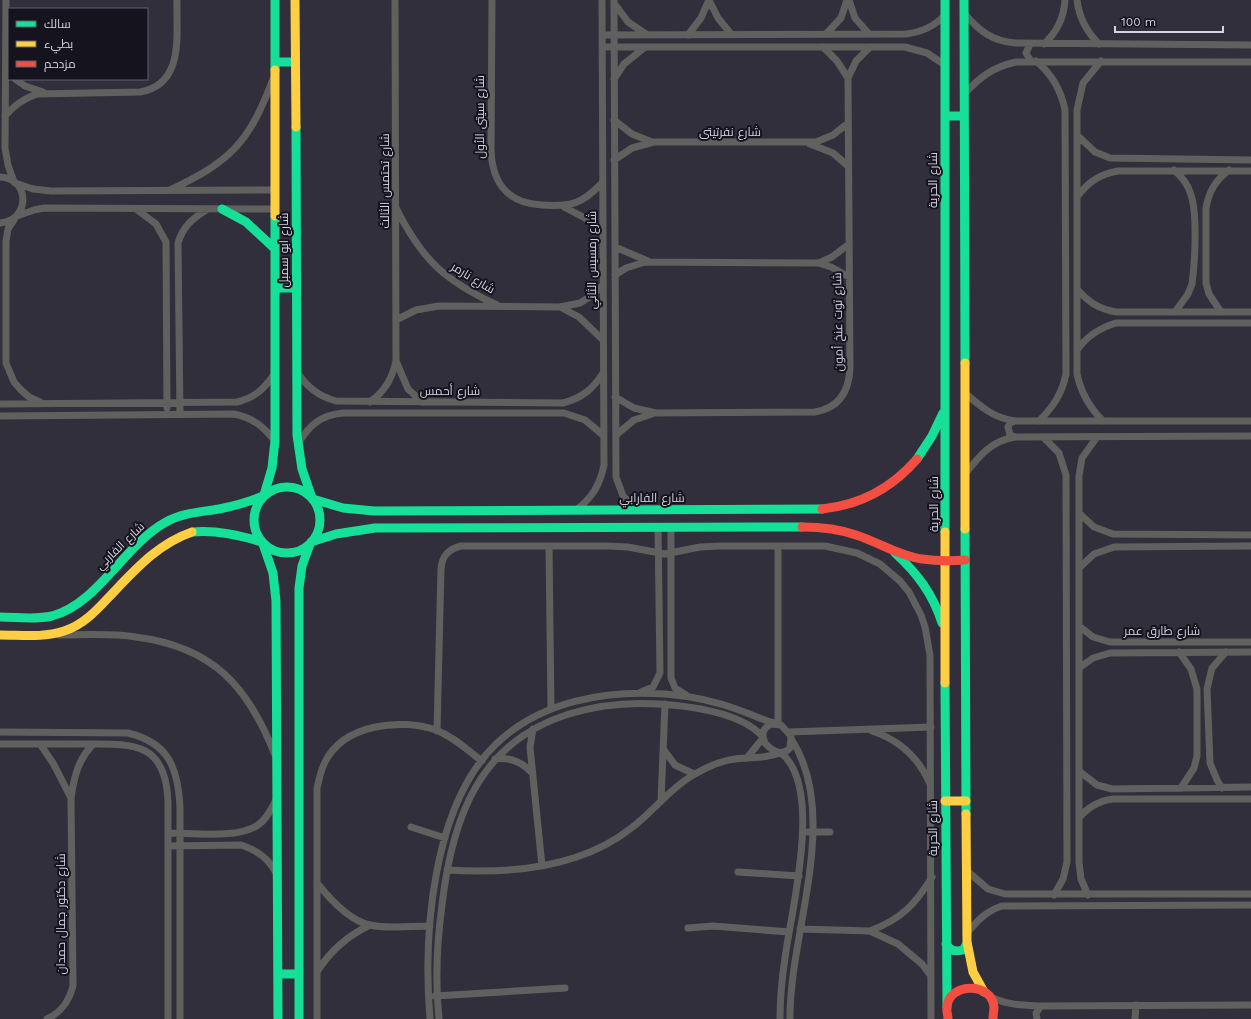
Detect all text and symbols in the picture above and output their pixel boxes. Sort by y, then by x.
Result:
legend [8,8,148,80]
scale bar [1115,8,1223,34]
text: 100 m [1121,15,1156,29]
text: سالك [44,17,71,31]
text: بطيء [44,37,73,54]
text: مزدحم [44,57,76,72]
street label: شارع سيتى الأول [473,75,488,159]
street label: شارع نفرتيتى [699,125,761,140]
street label: شارع تحتمس الثالث [378,133,393,229]
street label: شارع الحرية [926,152,941,208]
street label: شارع رمسيس الثاني [585,211,602,309]
street label: شارع ابو سمبل [277,213,292,287]
street label: شارع نارمر [447,259,497,297]
street label: شارع توت عنخ أمون [829,272,847,372]
street label: شارع أحمس [420,383,480,399]
street label: شارع الحرية [927,476,942,532]
street label: شارع الفارابي [619,491,685,508]
street label: شارع الفاربي [93,519,149,575]
street label: شارع طارق عمر [1123,624,1200,639]
street label: شارع الحرية [926,800,941,856]
street label: شارع دكتور جمال حمدان [54,853,69,975]

